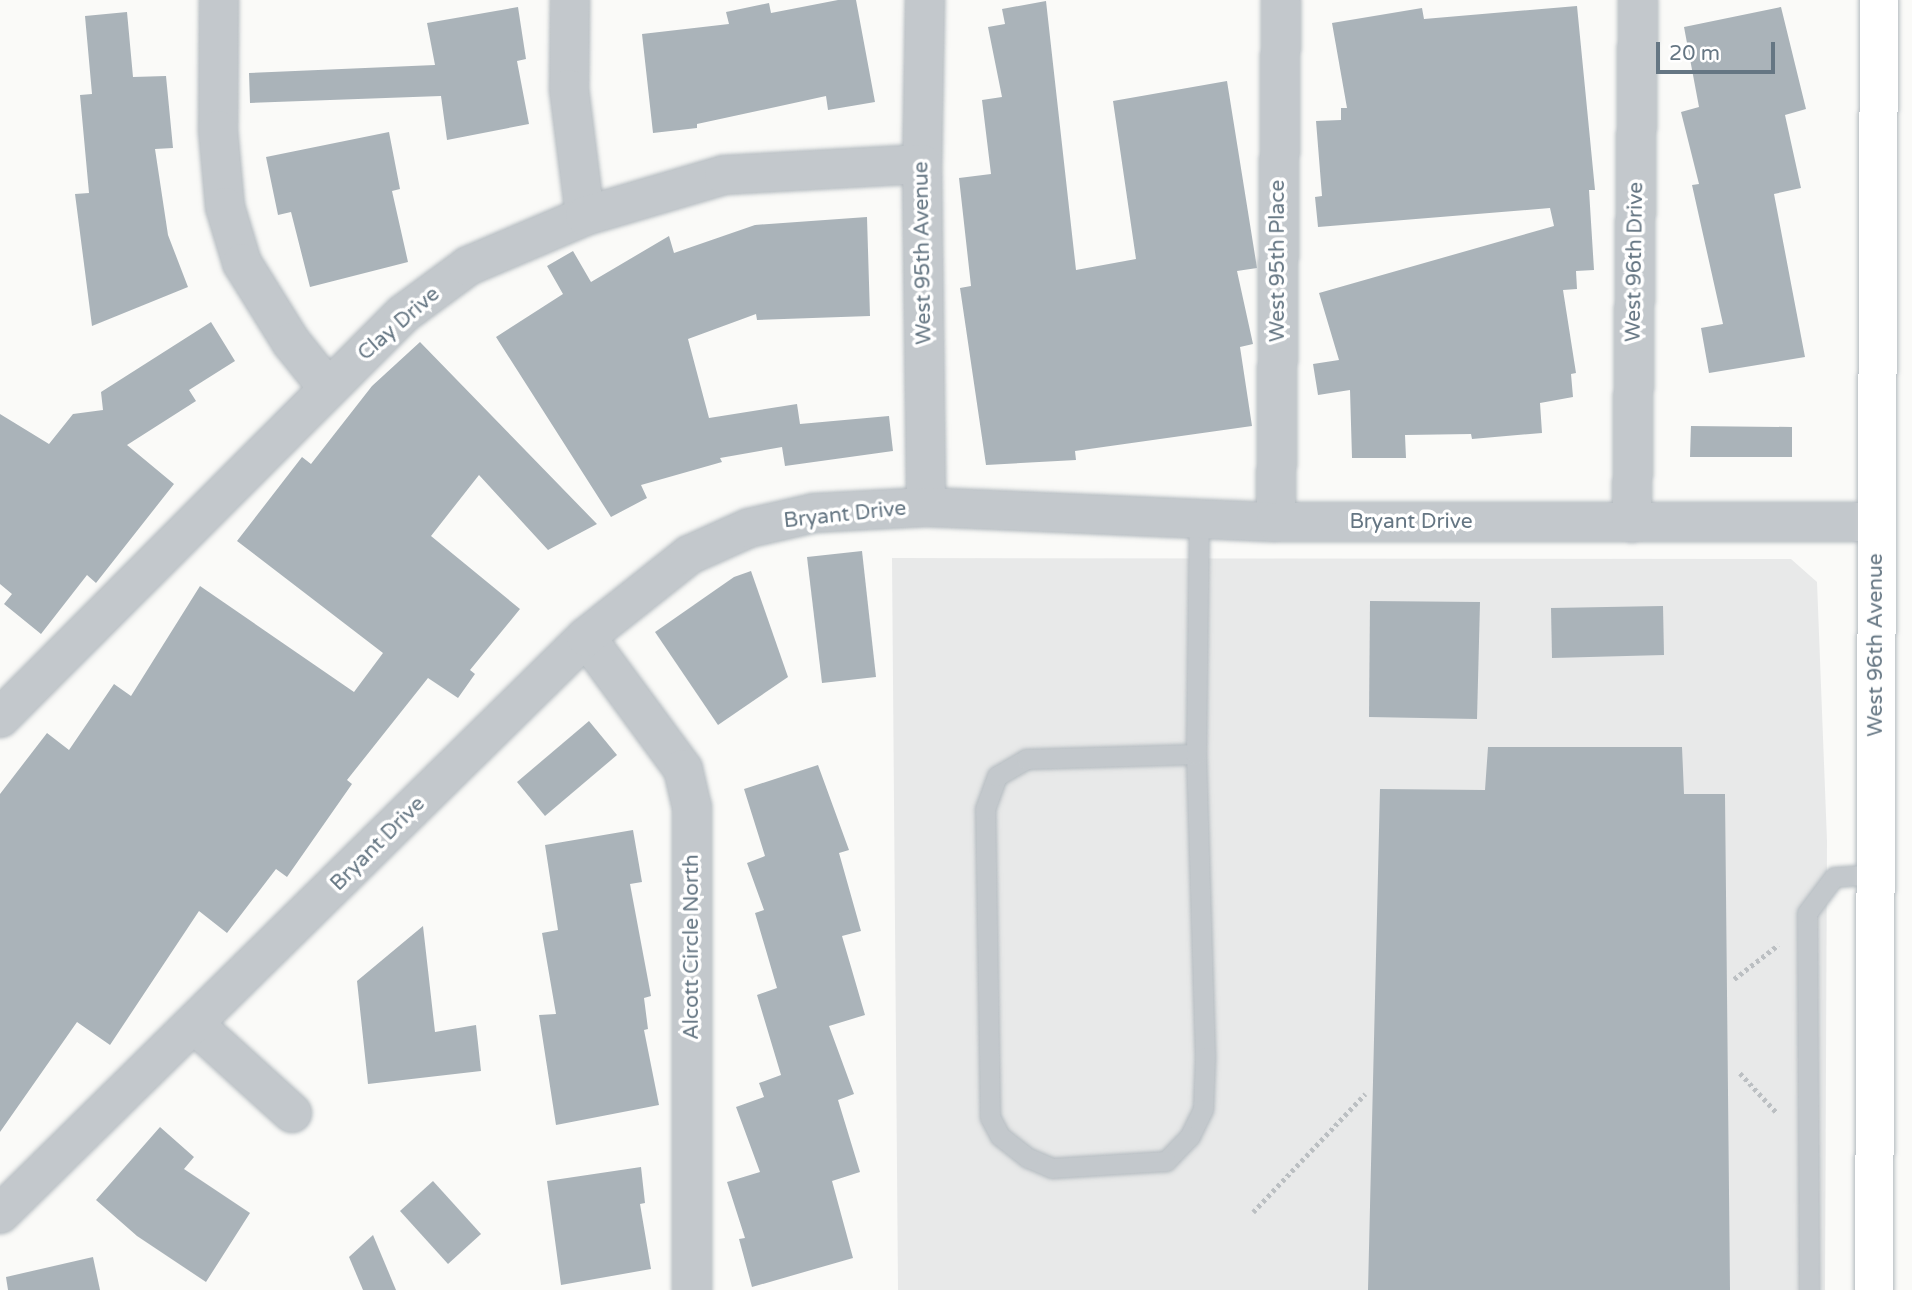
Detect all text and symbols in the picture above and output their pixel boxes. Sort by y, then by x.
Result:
scale bar [1660,28,1779,72]
text: 20 m [1669,41,1720,66]
street label: West 95th Avenue [909,161,937,345]
street label: West 95th Place [1265,180,1291,342]
street label: West 96th Drive [1621,182,1649,342]
street label: Clay Drive [353,282,445,366]
street label: Bryant Drive [782,496,908,534]
street label: Bryant Drive [1349,509,1473,535]
street label: West 96th Avenue [1863,553,1889,737]
street label: Bryant Drive [326,792,430,896]
street label: Alcott Circle North [679,854,705,1040]

